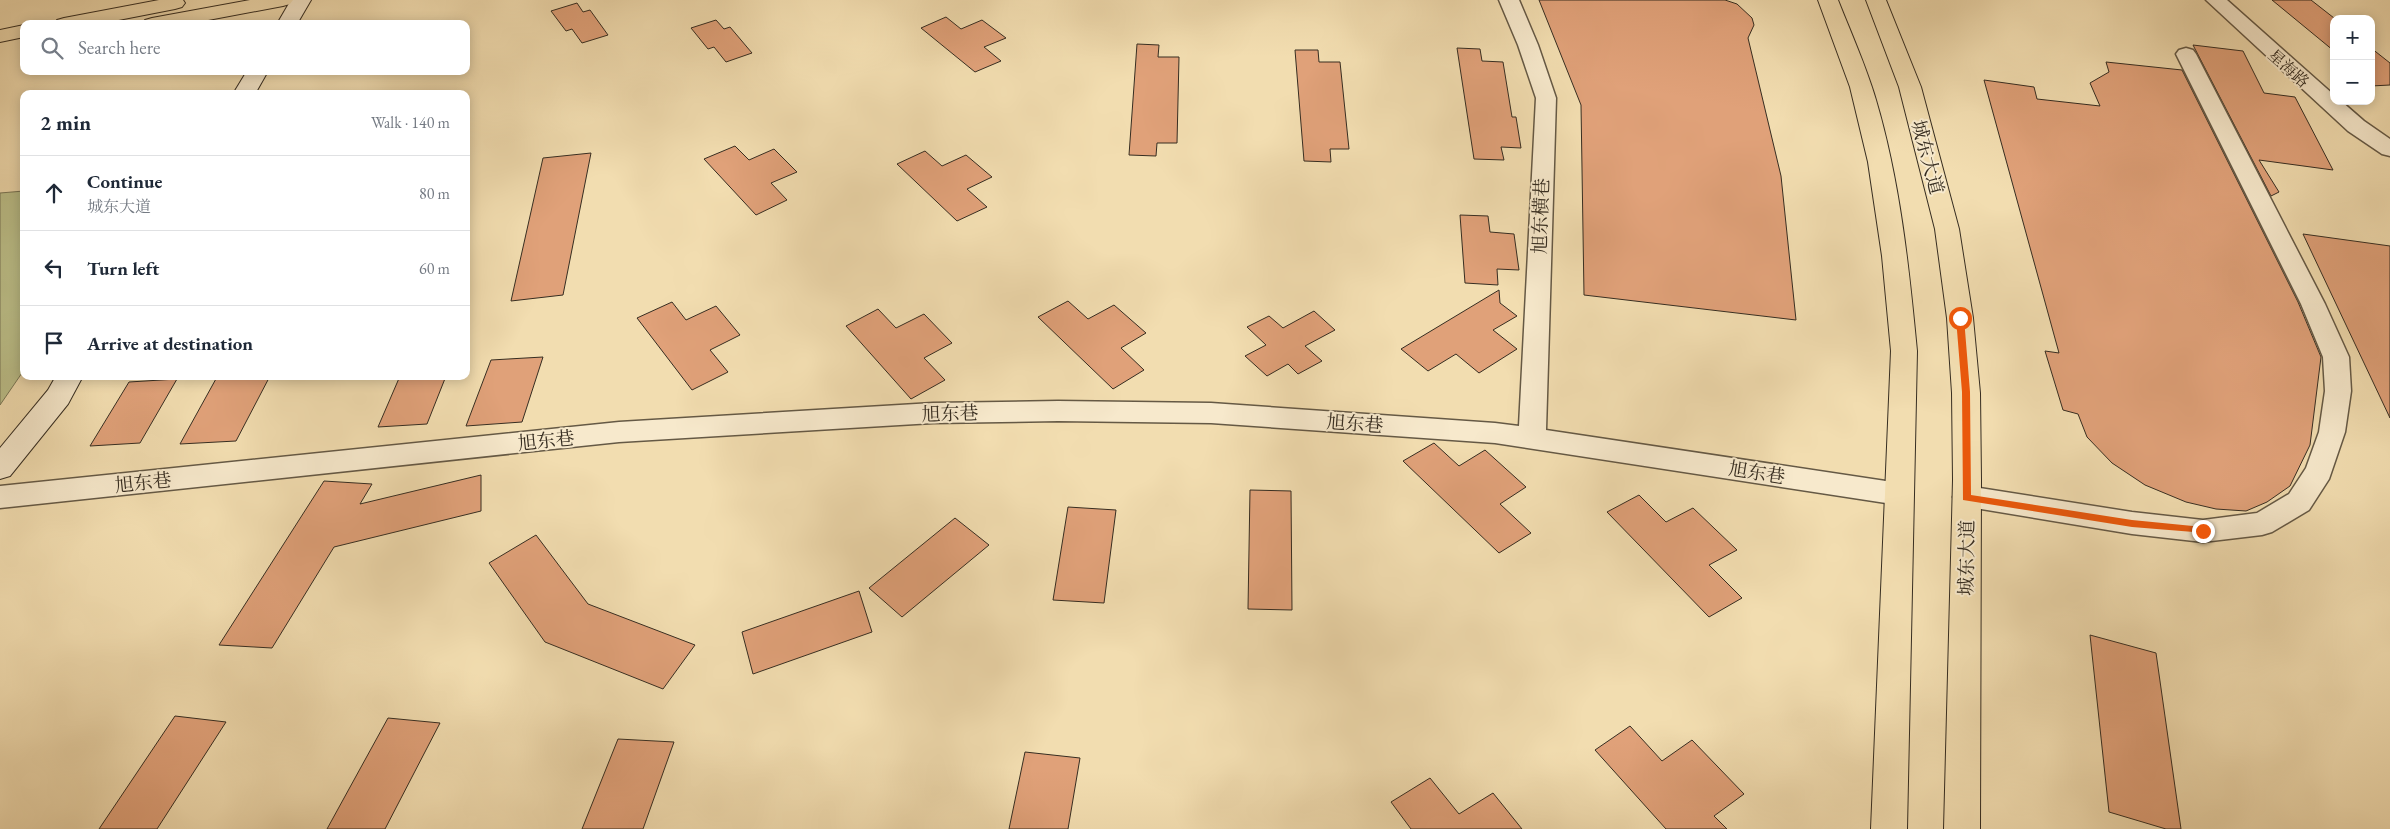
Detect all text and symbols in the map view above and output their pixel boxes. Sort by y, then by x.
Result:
map controls [2330,15,2375,105]
button: + [2330,15,2375,60]
search box [20,20,470,75]
icon: search [38,34,66,62]
text: Search here [78,35,160,60]
street label: 星海路 [2264,45,2314,92]
button: − [2330,60,2375,105]
text: 2 min [40,109,91,136]
text: Walk · 140 m [371,112,450,133]
street label: 城东大道 [1906,117,1949,197]
text: Continue [87,169,162,194]
street label: 旭东横巷 [1527,178,1554,254]
icon: ahead [40,179,68,207]
text: 80 m [419,183,450,204]
text: 城东大道 [87,196,151,217]
icon: left [40,254,68,282]
text: Turn left [87,256,159,281]
text: 60 m [419,258,450,279]
route start [1949,307,1972,330]
icon: arrive [40,329,68,357]
text: Arrive at destination [87,331,253,356]
street label: 旭东巷 [921,400,979,427]
street label: 旭东巷 [1326,409,1384,438]
street label: 旭东巷 [516,425,576,456]
street label: 旭东巷 [1727,456,1787,489]
street label: 旭东巷 [113,467,173,498]
street label: 城东大道 [1953,520,1980,596]
route end [2192,520,2215,543]

